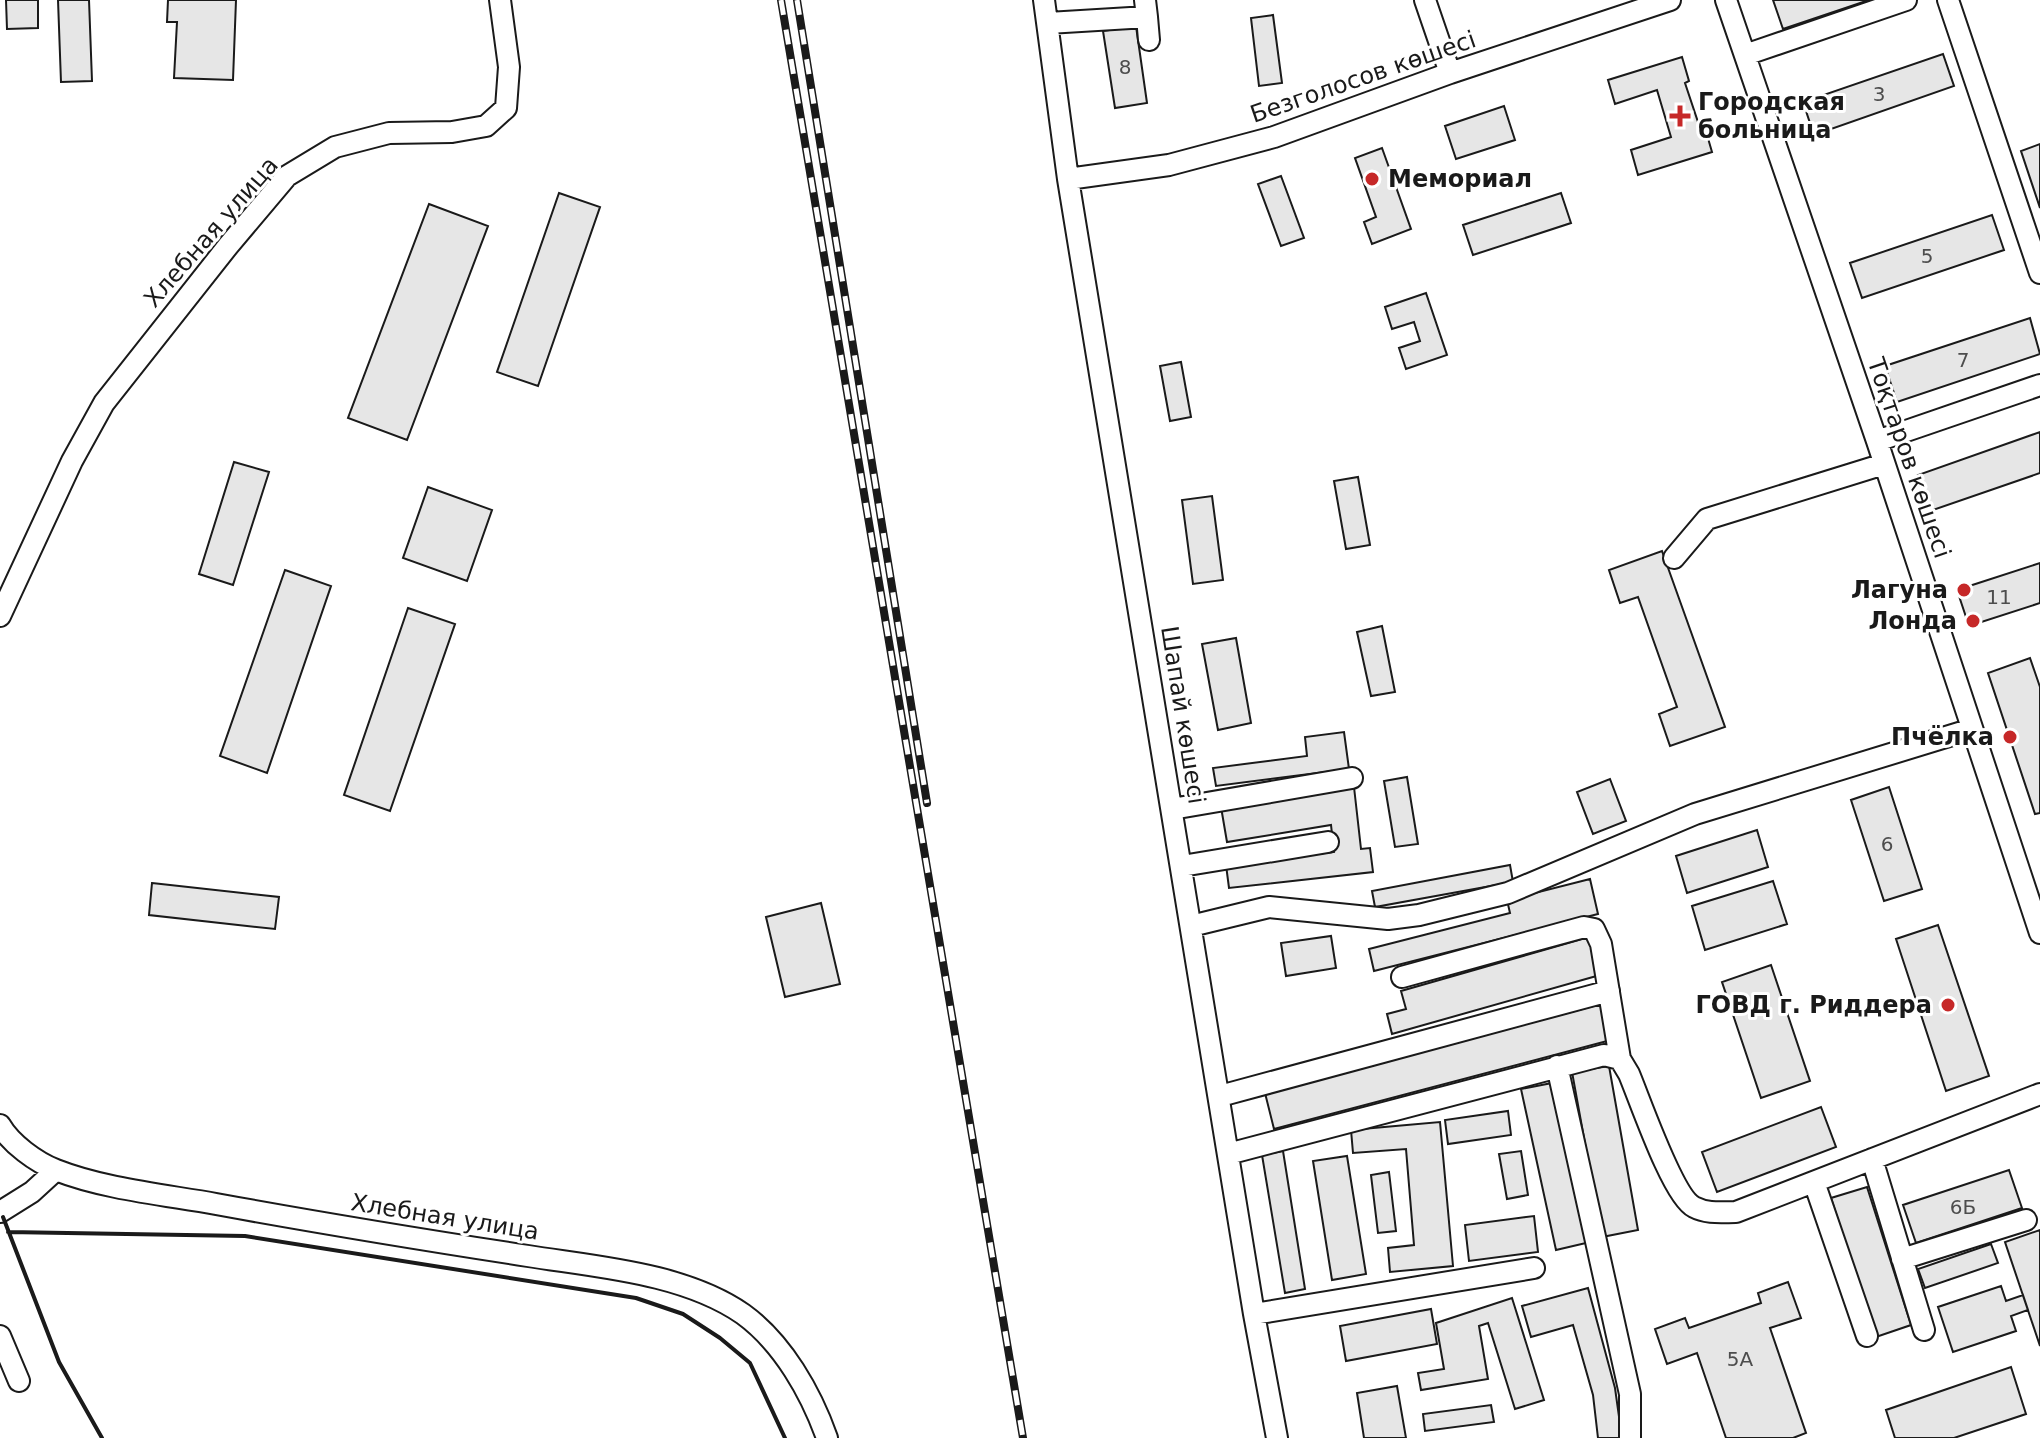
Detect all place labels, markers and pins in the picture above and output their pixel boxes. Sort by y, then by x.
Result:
place label: Городская больница [1698,88,1845,144]
marker: Городская больница [1669,105,1691,127]
place label: Мемориал [1388,165,1532,193]
marker: Мемориал [1363,170,1381,188]
place label: Лагуна [1851,576,1948,604]
marker: Лагуна [1955,581,1973,599]
place label: Лонда [1868,607,1957,635]
marker: Лонда [1964,612,1982,630]
place label: Пчёлка [1891,723,1994,751]
marker: Пчёлка [2001,728,2019,746]
place label: ГОВД г. Риддера [1695,991,1932,1019]
marker: ГОВД г. Риддера [1939,996,1957,1014]

